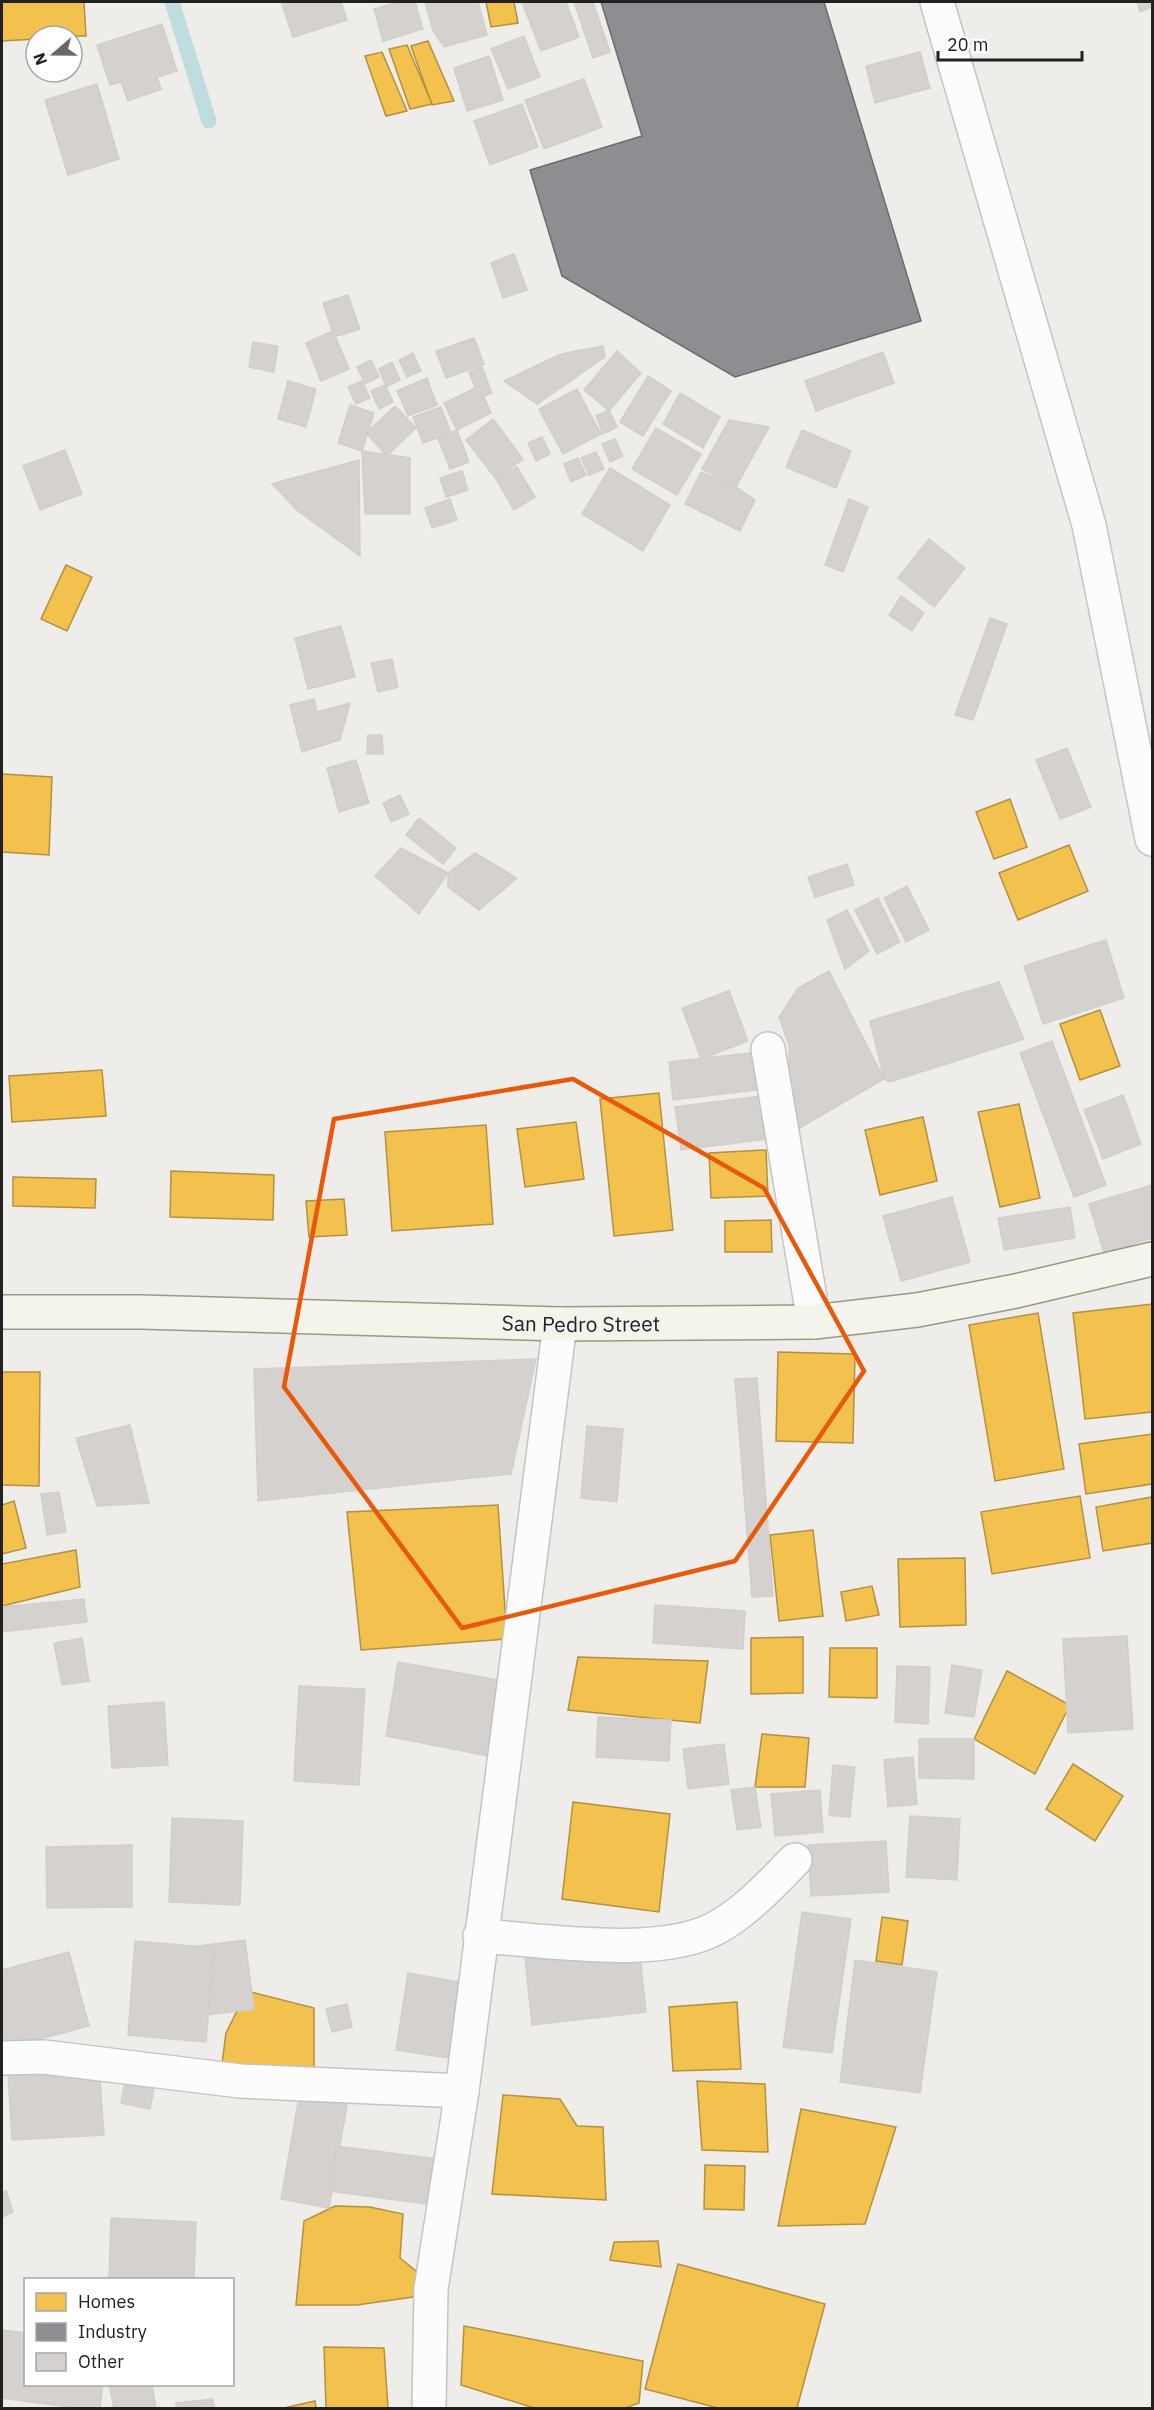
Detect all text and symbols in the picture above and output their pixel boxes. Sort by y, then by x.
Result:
north arrow [24,24,84,84]
scale bar [938,24,1082,62]
text: 20 m [947,33,989,56]
text: N [29,50,51,68]
street label: San Pedro Street [501,1308,660,1338]
legend [24,2278,234,2386]
text: Homes [78,2290,135,2313]
text: Industry [78,2320,147,2343]
text: Other [78,2350,124,2373]

